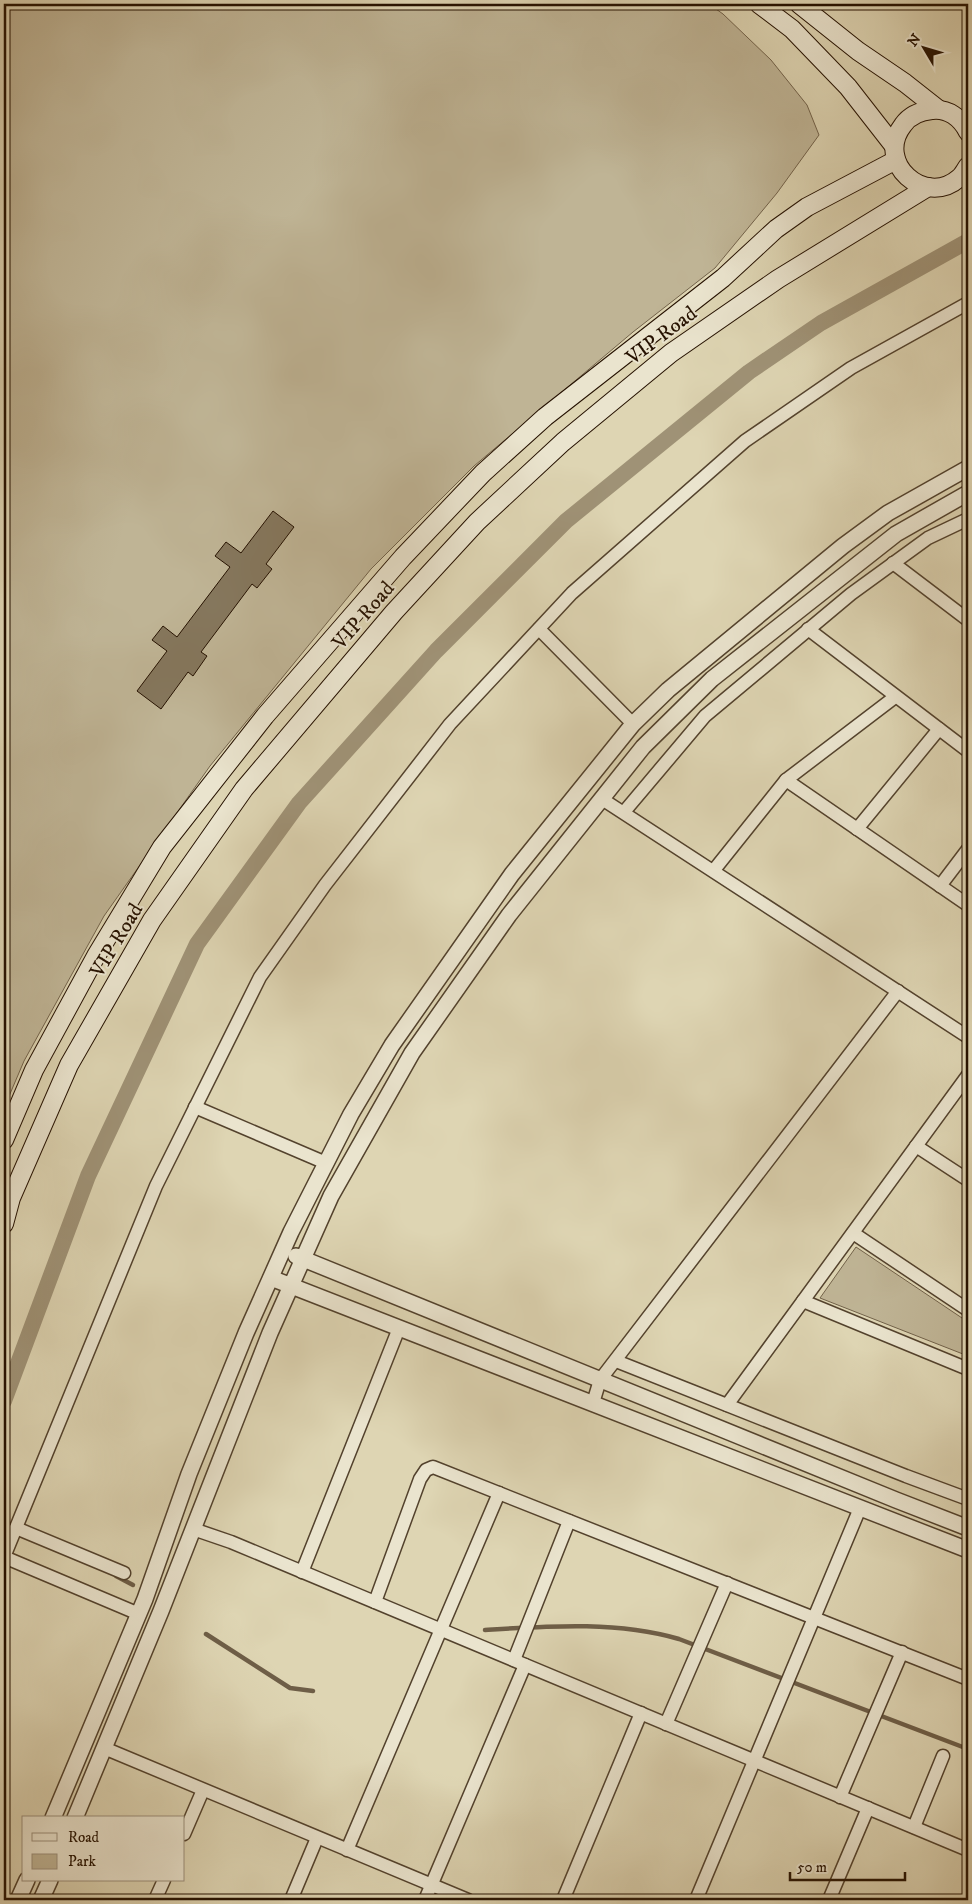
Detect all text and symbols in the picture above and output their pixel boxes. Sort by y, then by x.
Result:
north arrow [900,22,950,72]
text: N [904,30,925,51]
street label: VIP Road [620,300,703,371]
street label: VIP Road [326,576,401,656]
street label: VIP Road [84,898,149,983]
legend [22,1816,185,1882]
text: Road [68,1828,100,1847]
scale bar [790,1849,904,1881]
text: Park [68,1852,97,1871]
text: 50 m [797,1858,827,1877]

